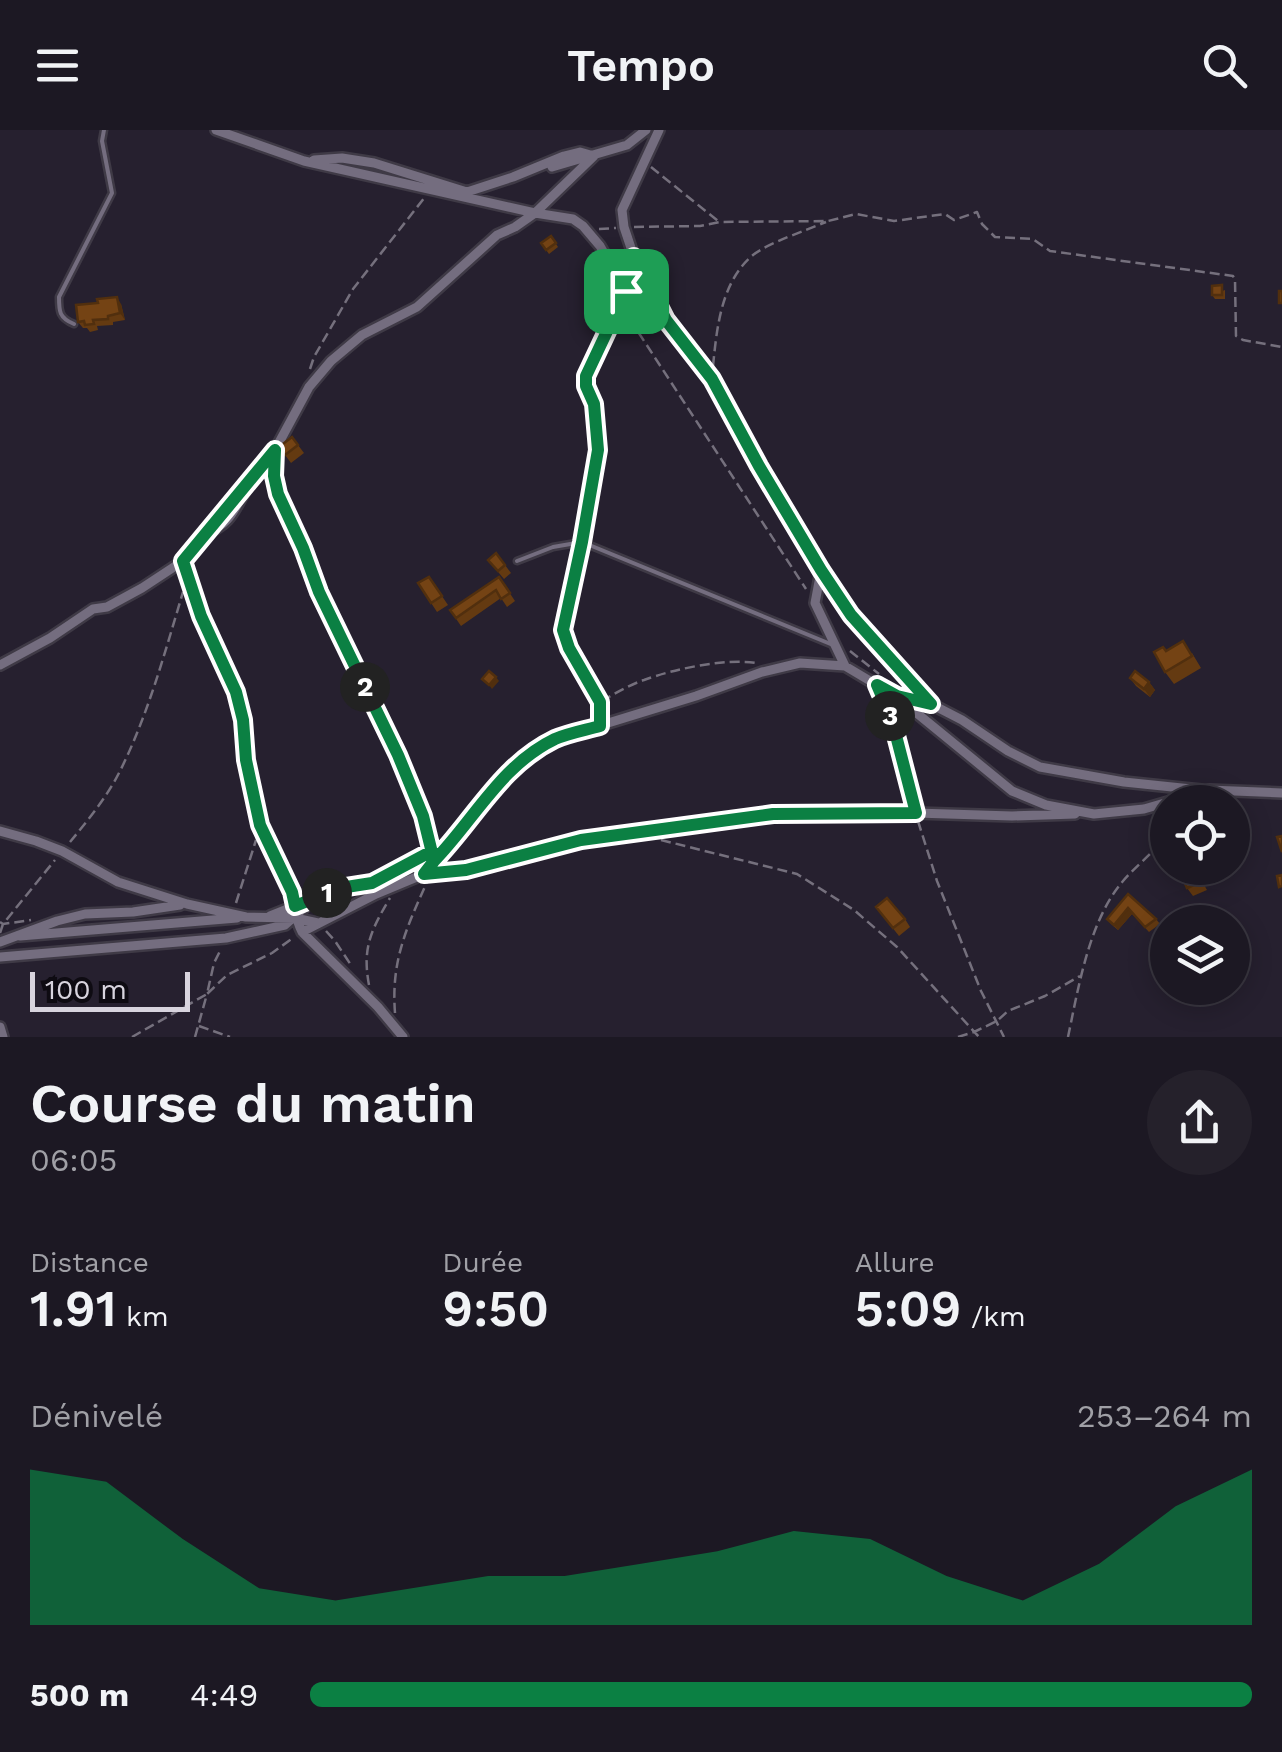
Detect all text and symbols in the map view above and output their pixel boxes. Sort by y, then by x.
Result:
icon: menu [30,38,85,93]
icon: search [1197,38,1252,93]
text: Tempo [567,39,715,92]
pin [584,249,669,334]
icon: arrive [599,264,654,319]
pin: 2 [340,662,390,712]
text: 2 [357,670,373,703]
pin: 3 [865,691,915,741]
text: 3 [882,699,898,732]
map controls [1150,785,1250,1005]
button: locate [1150,785,1250,885]
pin: 1 [302,868,352,918]
text: 1 [321,876,333,909]
button: layers [1150,905,1250,1005]
scale bar [30,967,190,1011]
text: 100 m [45,973,127,1006]
button: share [1147,1070,1252,1175]
text: Course du matin [30,1071,476,1135]
text: 06:05 [30,1141,117,1179]
text: Distance [30,1246,149,1279]
text: Durée [442,1246,523,1279]
text: Allure [855,1246,935,1279]
text: 1.91 [30,1279,117,1338]
text: 9:50 [442,1279,549,1338]
text: 5:09 [855,1279,961,1338]
text: km [117,1300,169,1333]
text: /km [961,1300,1026,1333]
text: Dénivelé [30,1397,163,1435]
text: 253–264 m [1077,1397,1252,1435]
text: 500 m [30,1676,129,1714]
text: 4:49 [190,1676,258,1714]

